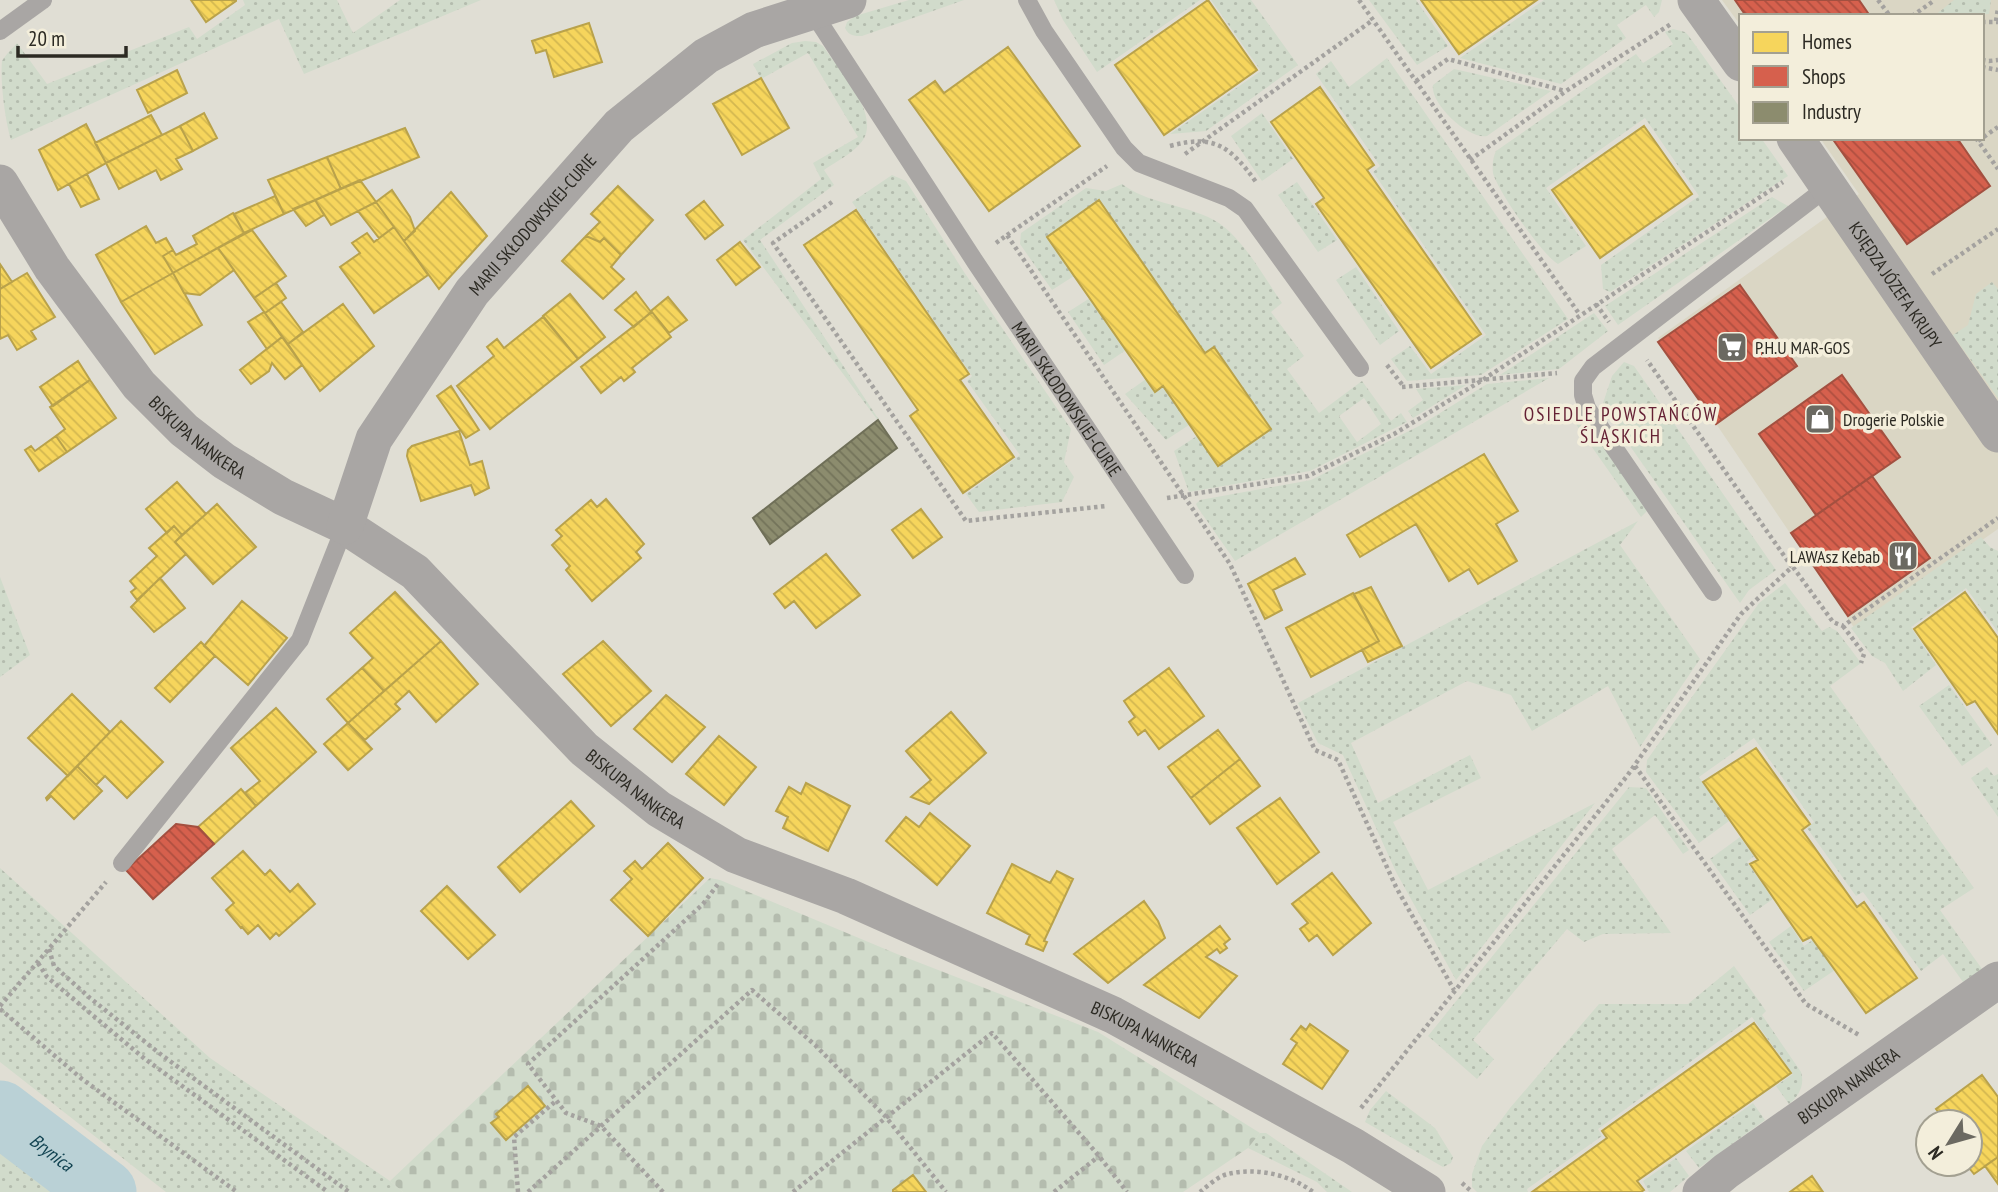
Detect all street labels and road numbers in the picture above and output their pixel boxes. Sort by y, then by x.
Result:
street label: MARII SKŁODOWSKIEJ-CURIE [463,149,601,300]
street label: KSIĘDZA JÓZEFA KRUPY [1844,217,1948,353]
street label: MARII SKŁODOWSKIEJ-CURIE [1007,317,1127,480]
street label: BISKUPA NANKERA [144,390,251,483]
street label: BISKUPA NANKERA [581,744,690,834]
street label: BISKUPA NANKERA [1088,995,1203,1071]
street label: BISKUPA NANKERA [1793,1041,1904,1129]

